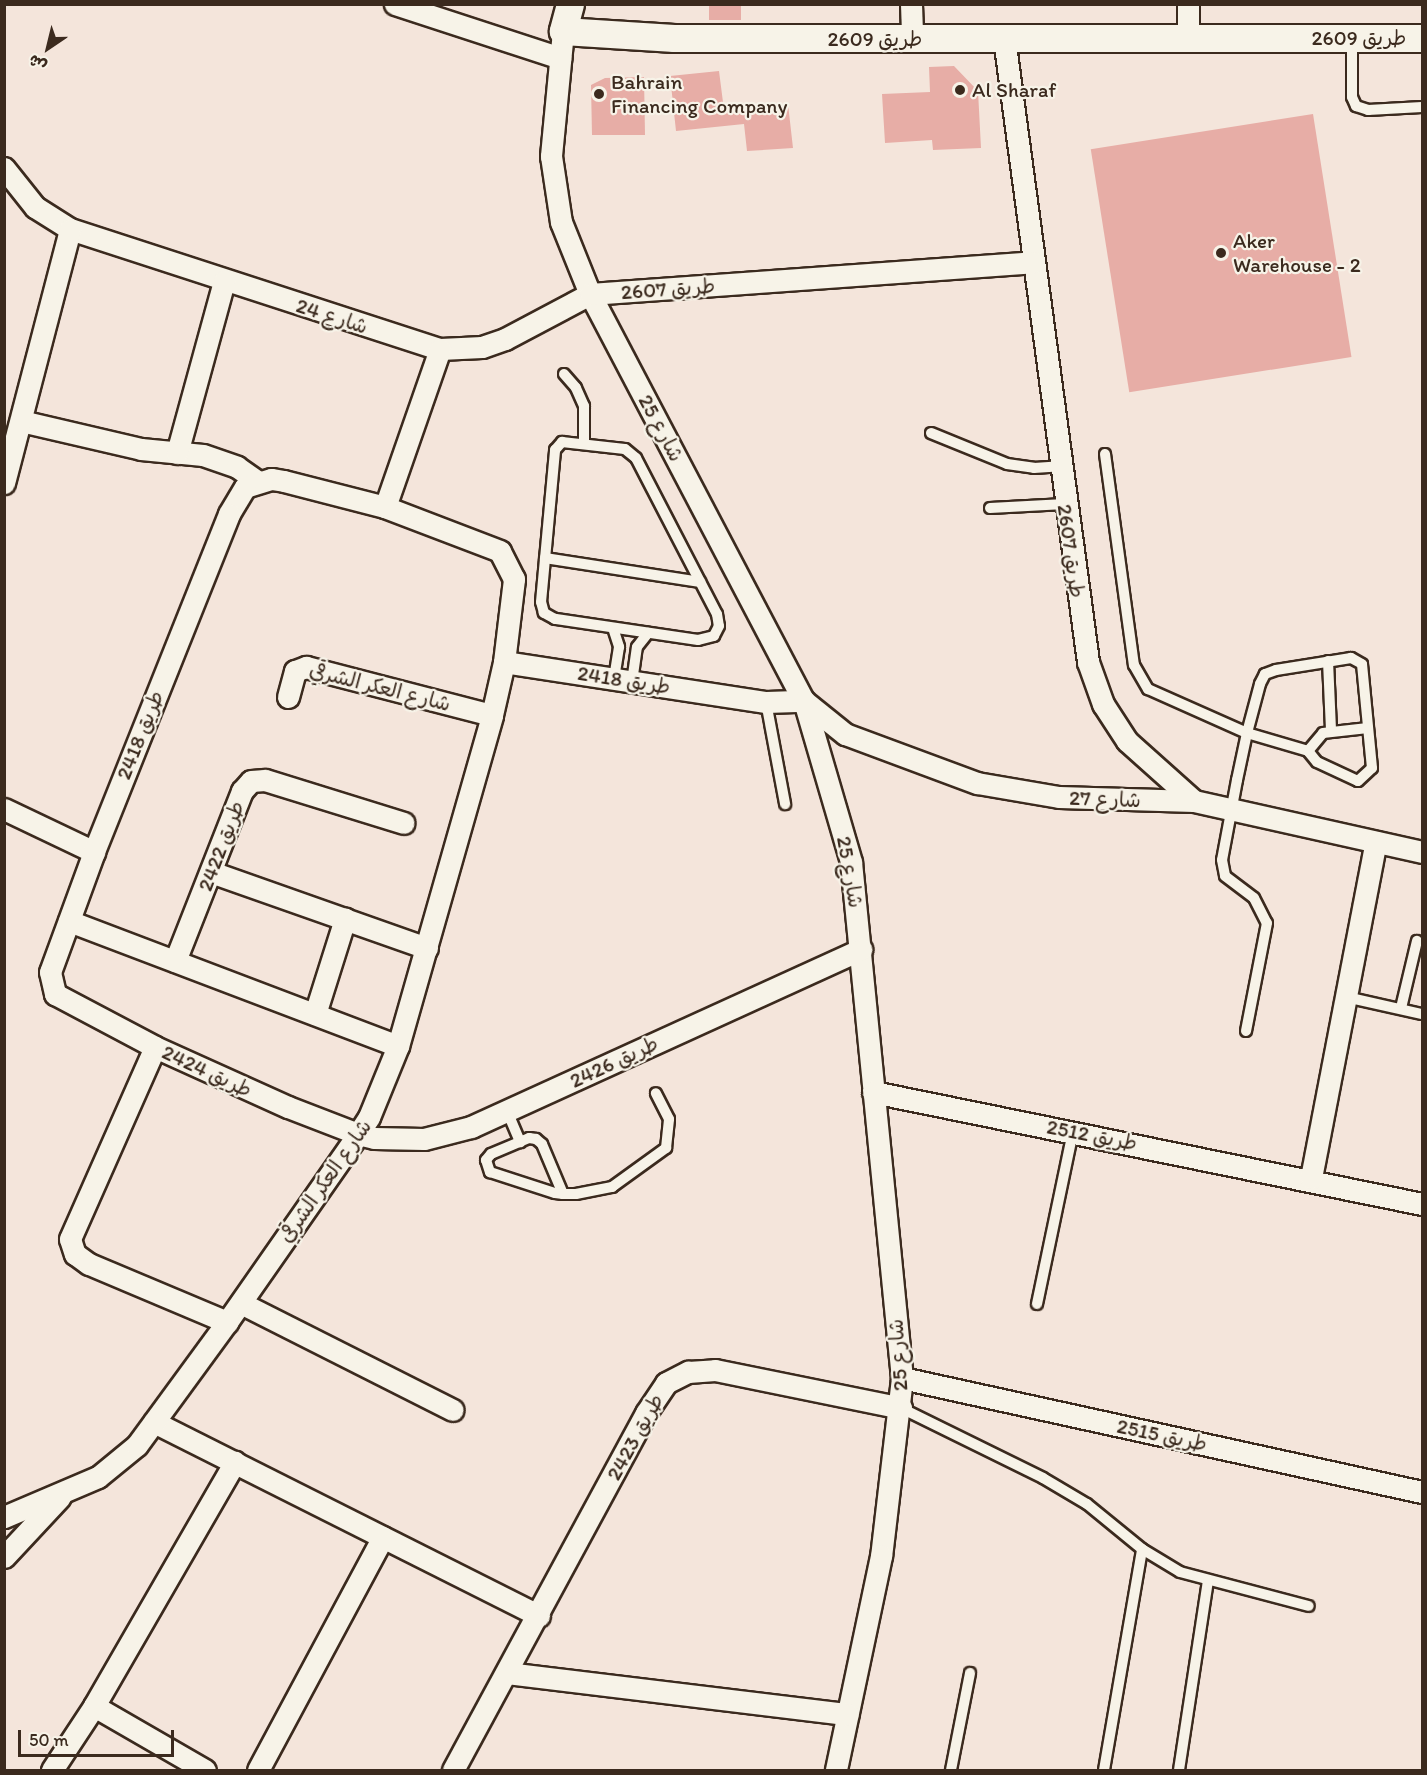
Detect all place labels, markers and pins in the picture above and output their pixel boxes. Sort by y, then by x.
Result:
place label: Bahrain Financing Company [611,69,787,119]
place label: Al Sharaf [972,77,1056,103]
marker: Al Sharaf [953,83,967,97]
marker: Bahrain Financing Company [592,87,606,101]
place label: Aker Warehouse - 2 [1233,228,1361,278]
marker: Aker Warehouse - 2 [1214,246,1228,260]

